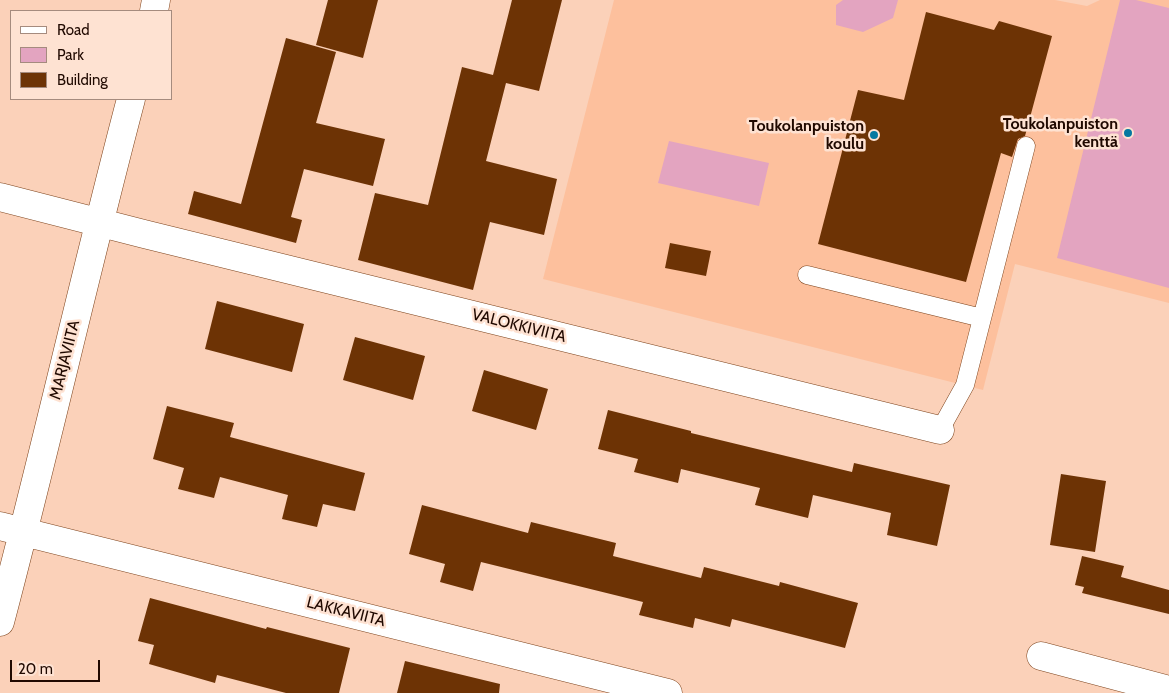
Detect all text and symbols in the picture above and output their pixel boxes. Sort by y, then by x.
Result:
legend [10,10,172,100]
text: Road [57,21,90,39]
text: Park [57,46,84,64]
text: Building [57,71,108,89]
place label: Toukolanpuiston kenttä [1003,114,1118,152]
place label: Toukolanpuiston koulu [749,116,864,154]
marker: Toukolanpuiston kenttä [1122,127,1134,139]
marker: Toukolanpuiston koulu [868,129,880,141]
street label: VALOKKIVIITA [470,305,568,347]
street label: MARJAVIITA [46,318,84,402]
street label: LAKKAVIITA [305,593,387,631]
scale bar [12,650,102,682]
text: 20 m [18,660,53,678]

